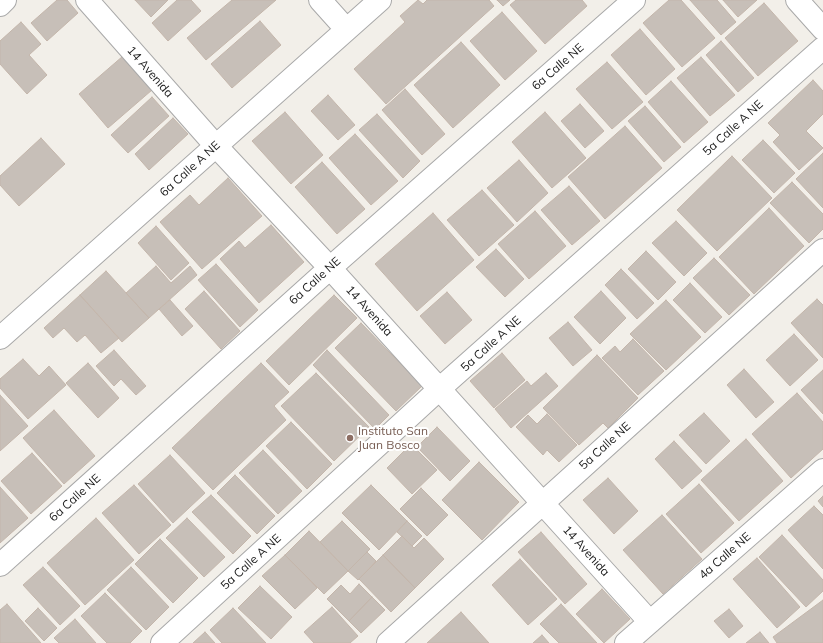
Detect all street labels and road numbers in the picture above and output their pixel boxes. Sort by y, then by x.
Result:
street label: 6a Calle NE [529,41,587,93]
street label: 14 Avenida [124,43,176,101]
street label: 5a Calle A NE [700,97,766,159]
street label: 6a Calle A NE [157,138,223,200]
street label: 6a Calle NE [286,254,344,308]
street label: 14 Avenida [343,283,395,339]
street label: 5a Calle A NE [458,313,524,375]
street label: 5a Calle NE [576,419,634,473]
street label: 6a Calle NE [46,471,104,525]
street label: 14 Avenida [560,523,612,579]
street label: 4a Calle NE [696,530,754,582]
street label: 5a Calle A NE [218,531,284,593]

